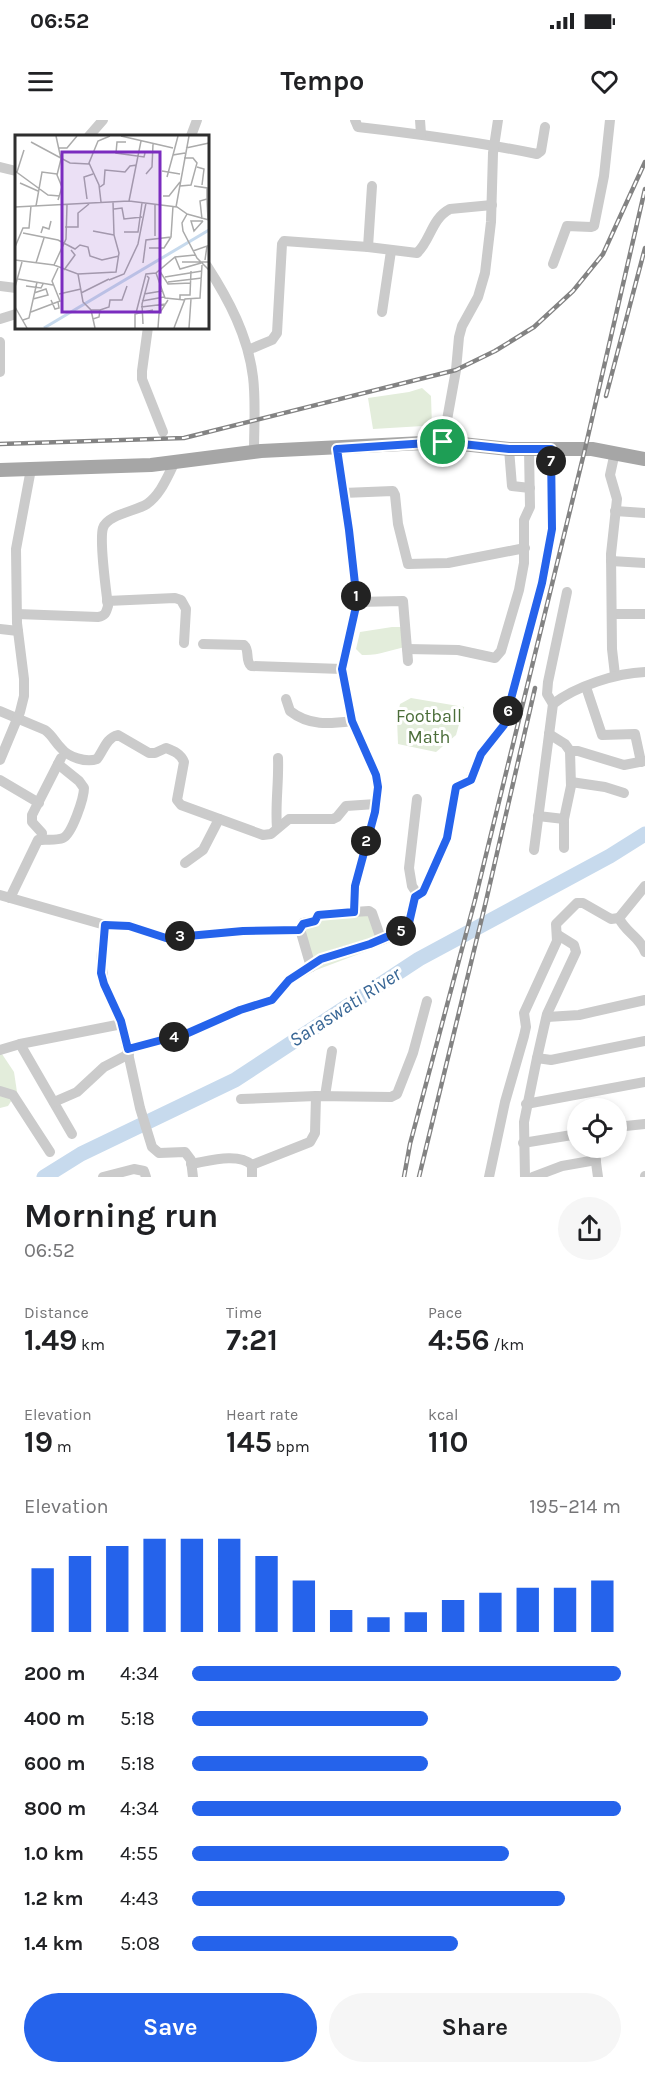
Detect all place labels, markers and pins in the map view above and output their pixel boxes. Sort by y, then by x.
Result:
pin [417,416,468,467]
pin: 7 [536,446,566,476]
pin: 1 [341,581,371,611]
pin: 6 [493,696,523,726]
pin: 2 [351,826,381,856]
pin: 5 [386,916,416,946]
pin: 3 [165,921,195,951]
pin: 4 [159,1022,189,1052]

